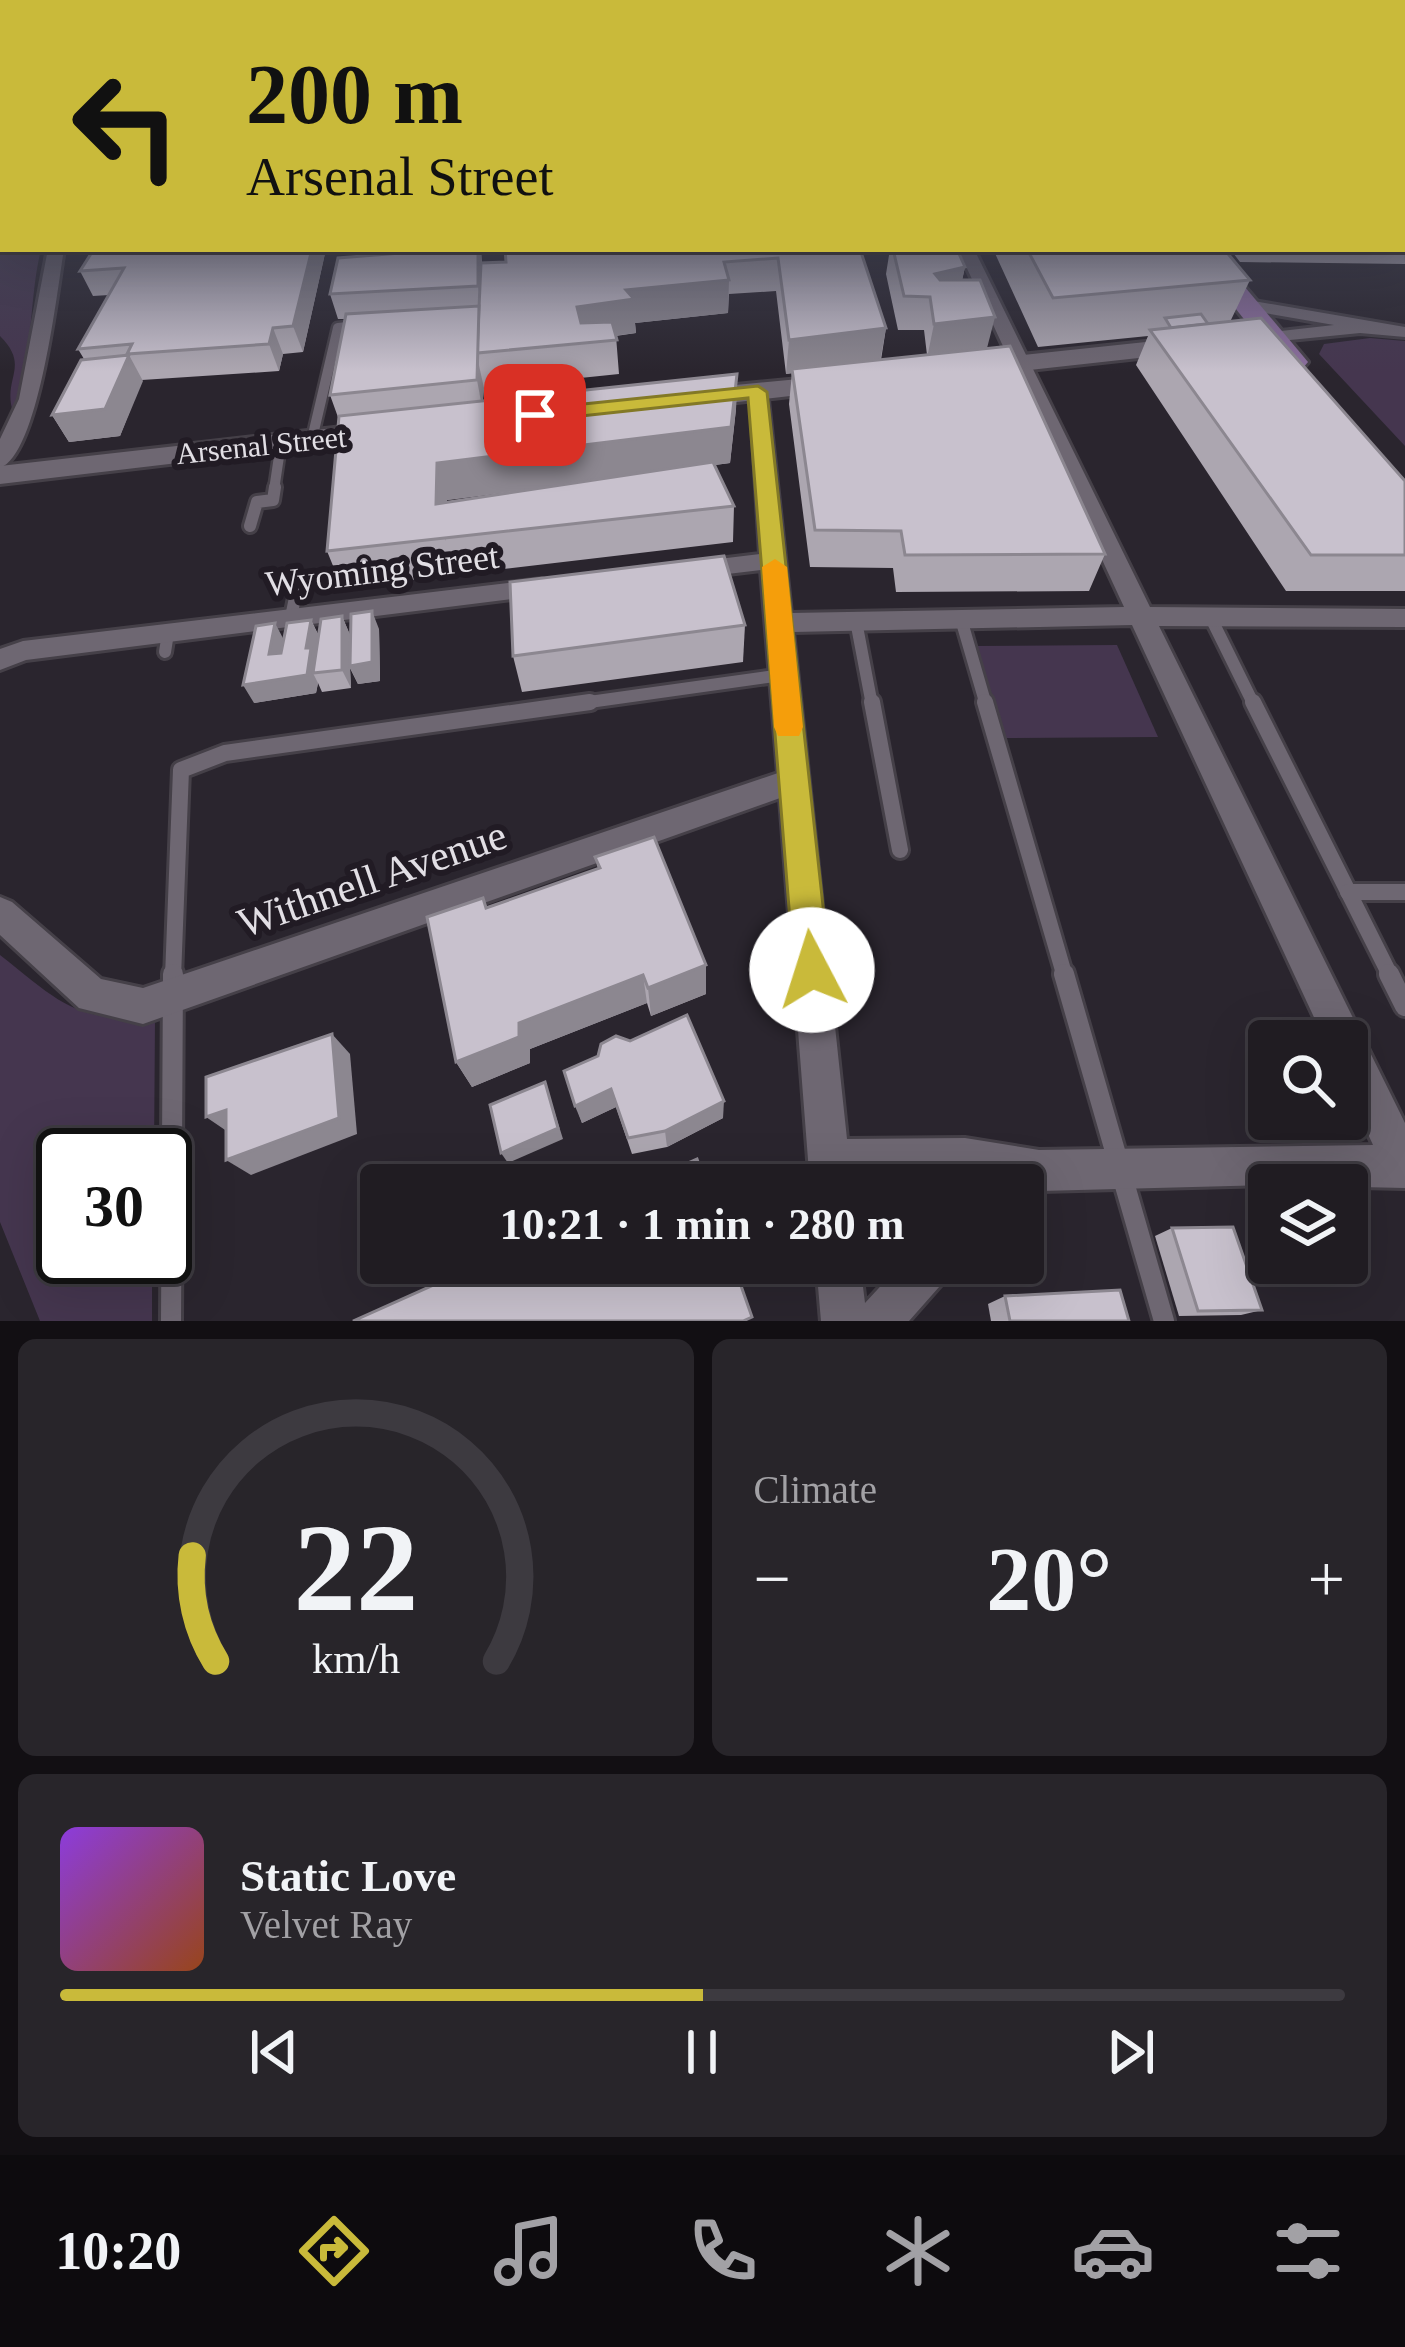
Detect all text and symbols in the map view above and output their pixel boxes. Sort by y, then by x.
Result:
icon: left [48,48,204,204]
text: 200 m [246,48,463,141]
text: Arsenal Street [246,147,553,207]
pin [484,364,586,466]
icon: arrive [502,382,568,448]
street label: Arsenal Street [174,420,348,470]
street label: Wyoming Street [263,536,501,604]
street label: Withnell Avenue [232,812,512,946]
position arrow [749,907,875,1033]
map controls [1248,1020,1368,1284]
button: search [1248,1020,1368,1140]
speed limit sign: 30 [36,1128,192,1284]
button: layers [1248,1164,1368,1284]
text: 10:21 · 1 min · 280 m [500,1199,905,1249]
text: Climate [754,1468,877,1511]
text: 22 [293,1499,418,1637]
text: 20° [986,1530,1112,1629]
text: − [754,1542,791,1615]
text: + [1308,1542,1345,1615]
text: km/h [312,1634,400,1681]
text: Static Love [240,1851,456,1901]
text: Velvet Ray [240,1903,412,1946]
icon: previous [241,2019,307,2085]
icon: pause [669,2019,735,2085]
icon: next [1098,2019,1164,2085]
icon: directions [292,2209,376,2293]
icon: music [487,2209,571,2293]
icon: phone [681,2209,765,2293]
icon: climate [876,2209,960,2293]
icon: car [1071,2209,1155,2293]
icon: filters [1266,2209,1350,2293]
text: 10:20 [55,2221,181,2281]

